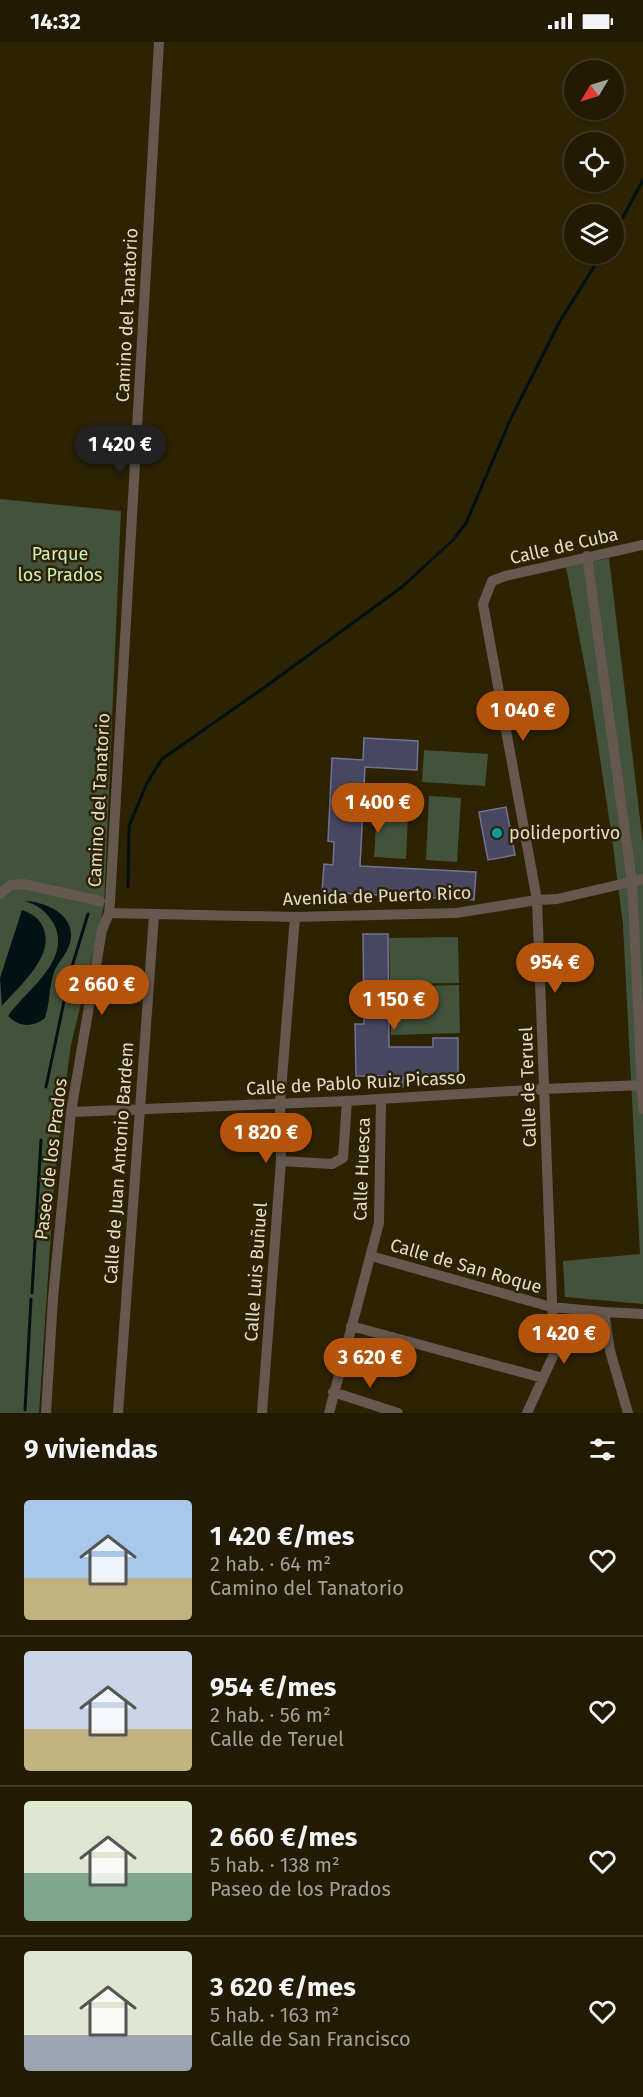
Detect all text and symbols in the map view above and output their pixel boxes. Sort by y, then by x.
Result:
text: 14:32 [30,8,81,35]
north arrow [564,60,624,120]
map controls [564,60,624,264]
button: locate [564,132,624,192]
button: layers [564,204,624,264]
street label: Camino del Tanatorio [111,227,143,403]
pin: 1 420 € [65,425,175,476]
text: 1 420 € [88,432,152,456]
street label: Calle de Cuba [508,523,620,569]
park label: Parque los Prados [18,543,102,586]
pin: 1 040 € [468,691,578,742]
text: 1 040 € [490,698,556,722]
street label: Camino del Tanatorio [83,712,115,888]
pin: 1 400 € [323,783,433,834]
text: 1 400 € [345,790,411,814]
place label: polideportivo [509,822,620,844]
marker: polideportivo [490,826,504,840]
street label: Avenida de Puerto Rico [282,882,472,910]
pin: 954 € [513,943,597,994]
text: 954 € [530,950,580,974]
pin: 2 660 € [47,965,157,1016]
text: 2 660 € [69,972,135,996]
pin: 1 150 € [339,980,449,1031]
text: 1 150 € [363,987,425,1011]
street label: Calle de Teruel [515,1026,541,1148]
street label: Calle de Juan Antonio Bardem [100,1041,138,1285]
street label: Calle de Pablo Ruiz Picasso [246,1066,466,1100]
street label: Paseo de los Prados [30,1077,72,1241]
pin: 1 820 € [211,1113,321,1164]
street label: Calle Huesca [349,1117,375,1221]
text: 1 820 € [234,1120,298,1144]
street label: Calle Luis Buñuel [240,1202,272,1342]
street label: Calle de San Roque [388,1234,544,1298]
pin: 1 420 € [509,1314,619,1365]
text: 1 420 € [532,1321,596,1345]
pin: 3 620 € [315,1338,425,1389]
text: 3 620 € [338,1345,402,1369]
icon: filters [586,1433,619,1466]
text: 9 viviendas [24,1434,158,1465]
text: 1 420 €/mes [210,1521,354,1552]
icon: home [72,1524,144,1596]
icon: heart [586,1544,619,1577]
text: 2 hab. · 64 m² [210,1552,331,1576]
text: Camino del Tanatorio [210,1576,404,1600]
text: 954 €/mes [210,1672,336,1703]
icon: home [72,1675,144,1747]
icon: heart [586,1695,619,1728]
text: 2 hab. · 56 m² [210,1703,331,1727]
text: Calle de Teruel [210,1727,344,1751]
text: 2 660 €/mes [210,1822,357,1853]
icon: home [72,1825,144,1897]
icon: heart [586,1845,619,1878]
text: 5 hab. · 138 m² [210,1853,340,1877]
text: Paseo de los Prados [210,1877,391,1901]
text: 3 620 €/mes [210,1972,356,2003]
icon: home [72,1975,144,2047]
icon: heart [586,1995,619,2028]
text: 5 hab. · 163 m² [210,2003,339,2027]
text: Calle de San Francisco [210,2027,411,2051]

